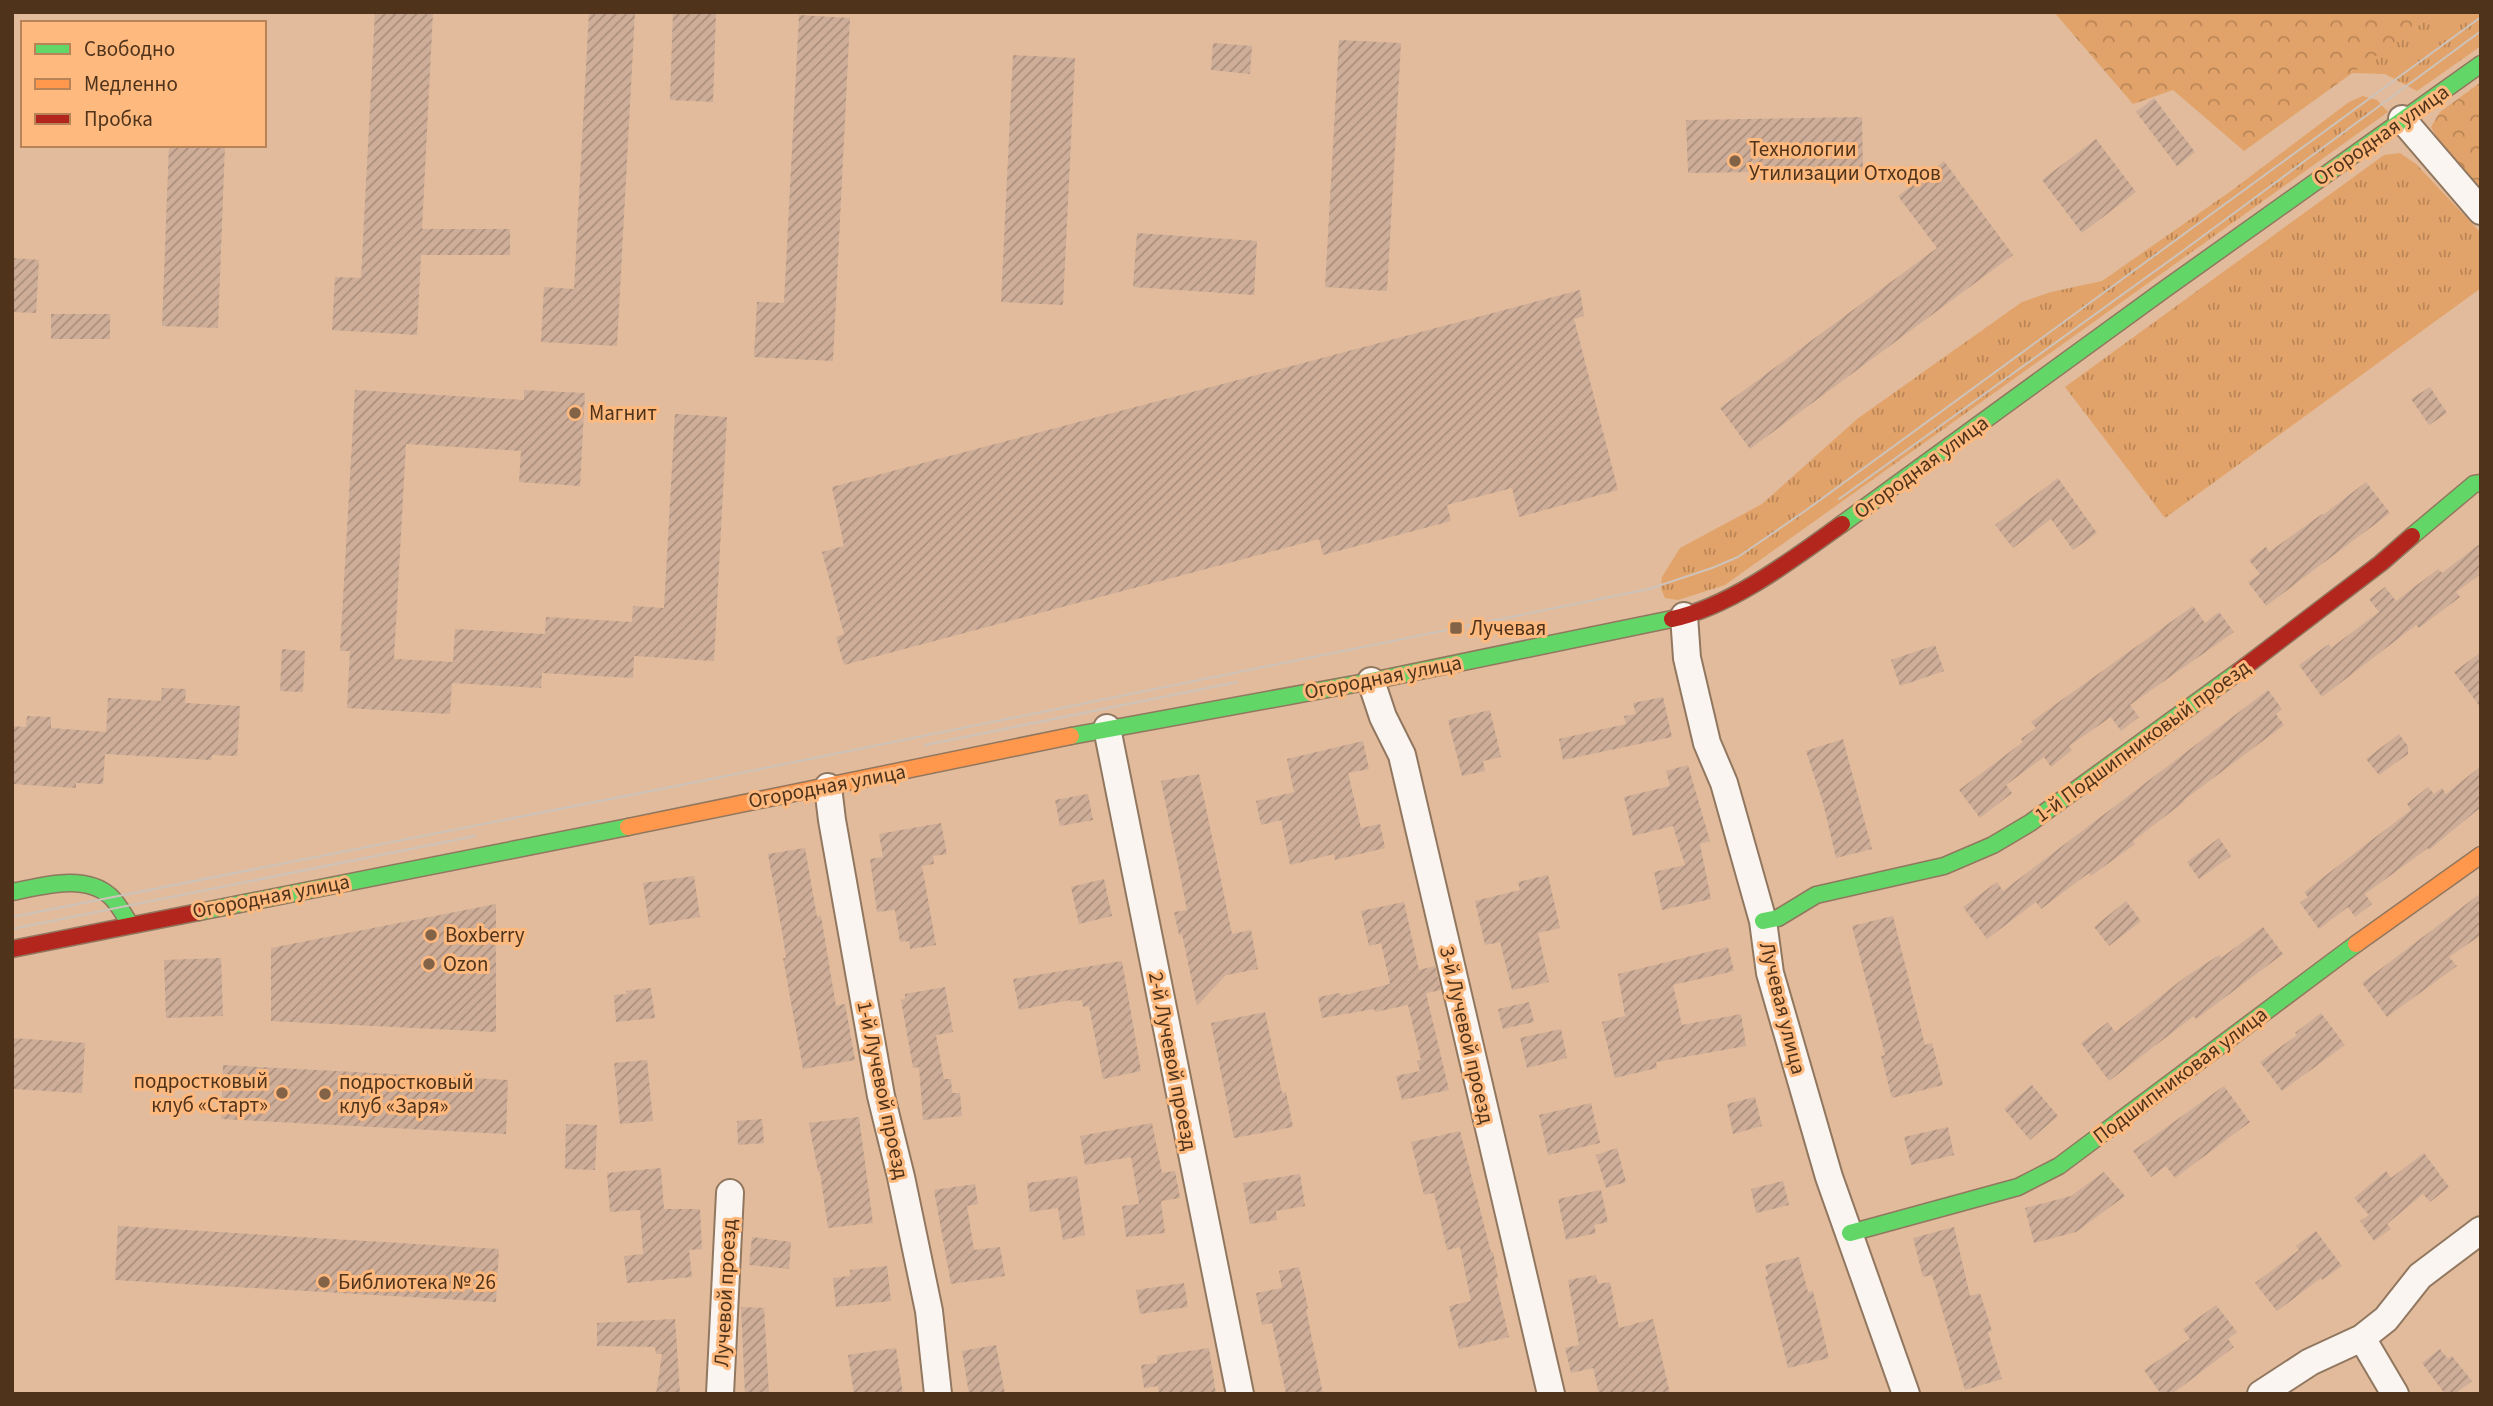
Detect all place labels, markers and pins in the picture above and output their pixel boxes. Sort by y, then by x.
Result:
place label: Технологии Утилизации Отходов [1749,134,1941,188]
marker: Технологии Утилизации Отходов [1727,153,1743,169]
place label: Магнит [589,398,657,428]
marker: Магнит [567,405,583,421]
place label: Лучевая [1470,613,1546,643]
marker: Лучевая [1448,620,1464,636]
place label: Boxberry [445,920,525,950]
marker: Boxberry [423,927,439,943]
place label: Ozon [443,949,488,979]
marker: Ozon [421,956,437,972]
place label: подростковый клуб «Старт» [133,1066,268,1120]
place label: подростковый клуб «Заря» [339,1067,474,1121]
marker: подростковый клуб «Старт» [274,1085,290,1101]
marker: подростковый клуб «Заря» [317,1086,333,1102]
place label: Библиотека № 26 [338,1267,496,1297]
marker: Библиотека № 26 [316,1274,332,1290]

